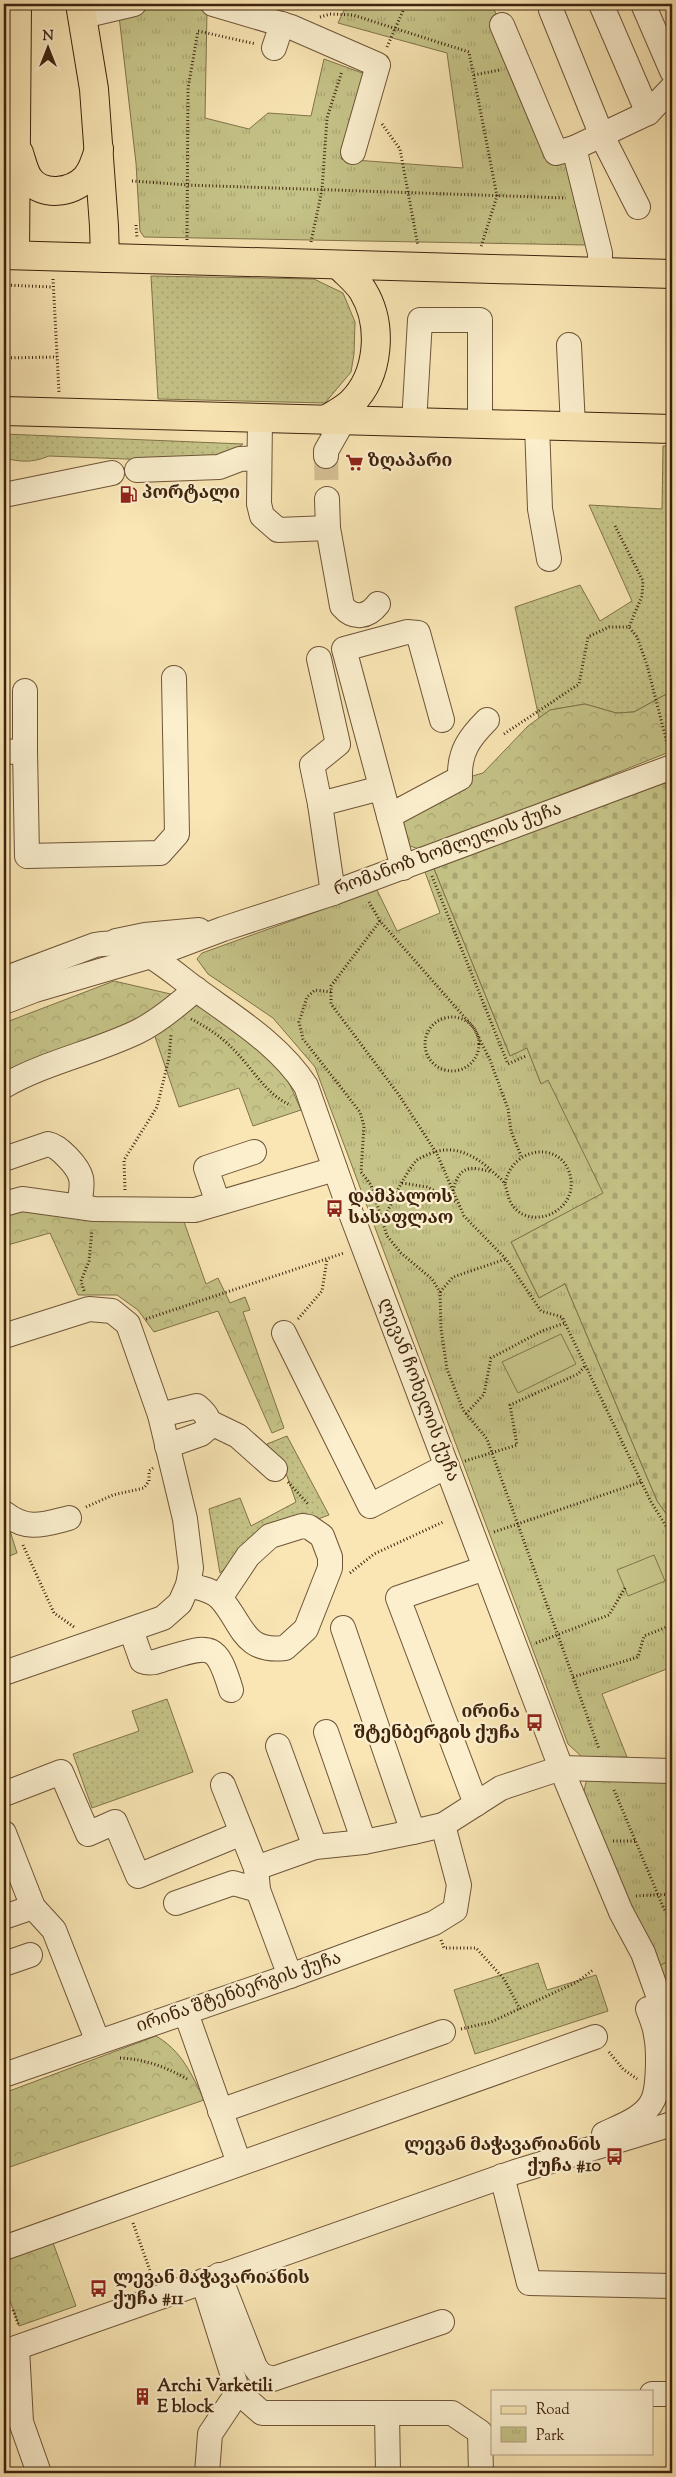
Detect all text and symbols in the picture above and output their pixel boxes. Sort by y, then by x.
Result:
north arrow [22,22,72,72]
text: N [42,27,54,47]
place label: ზღაპარი [367,449,452,475]
supermarket icon: ზღაპარი [344,452,364,472]
place label: პორტალი [142,481,240,507]
fuel station icon: პორტალი [118,484,138,504]
street label: რომანოზ ხომლელის ქუჩა [330,797,566,903]
place label: დამპალოს სასაფლაო [348,1185,453,1232]
bus stop icon: დამპალოს სასაფლაო [324,1198,344,1218]
street label: ლევან ჩოხელის ქუჩა [371,1294,465,1486]
place label: ირინა შტენბერგის ქუჩა [353,1700,520,1747]
bus stop icon: ირინა შტენბერგის ქუჩა [524,1713,544,1733]
street label: ირინა შტენბერგის ქუჩა [133,1946,345,2040]
place label: ლევან მაჭავარიანის ქუჩა #10 [404,2133,601,2180]
bus stop icon: ლევან მაჭავარიანის ქუჩა #10 [605,2146,625,2166]
place label: ლევან მაჭავარიანის ქუჩა #11 [113,2266,310,2313]
bus stop icon: ლევან მაჭავარიანის ქუჩა #11 [89,2279,109,2299]
place label: Archi Varketili E block [157,2374,274,2421]
building icon: Archi Varketili E block [133,2387,153,2407]
legend [491,2390,654,2454]
text: Road [536,2400,570,2421]
text: Park [536,2426,565,2447]

